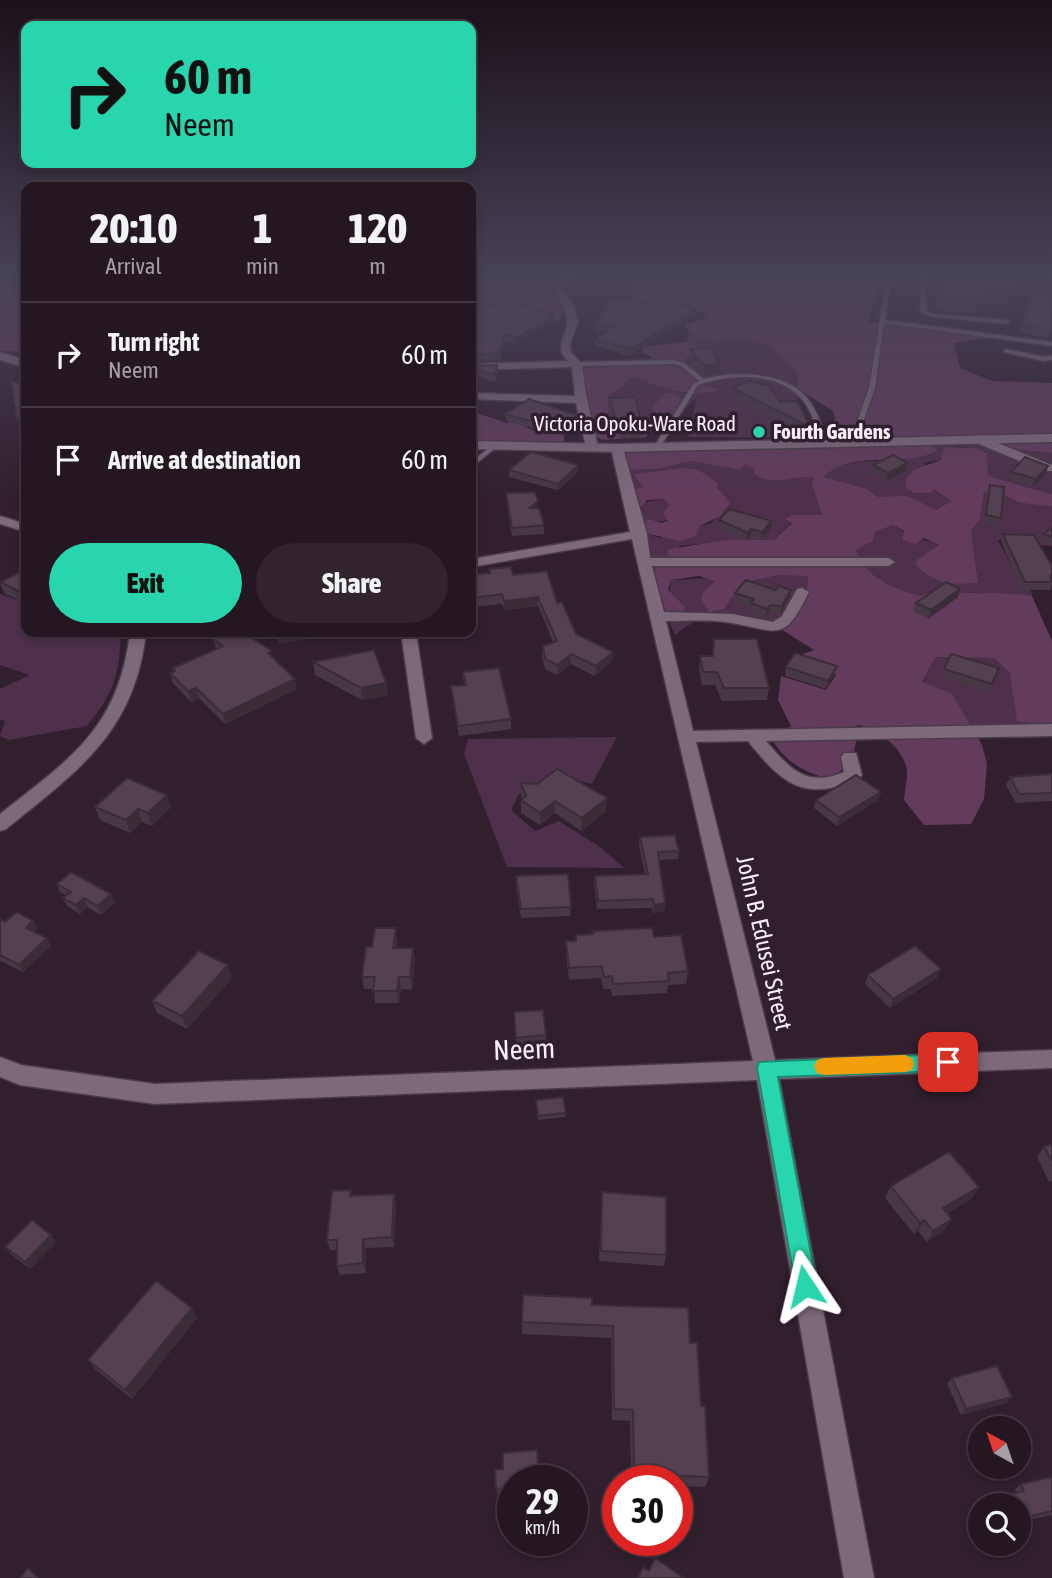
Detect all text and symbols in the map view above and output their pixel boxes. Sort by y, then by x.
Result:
text: 60 m [164,48,252,104]
icon: right [49,49,140,140]
text: Neem [164,106,235,143]
text: 20:10 [90,204,177,252]
text: 1 [253,204,272,252]
text: 120 [348,204,407,252]
text: Arrival [105,253,162,279]
text: min [246,253,279,279]
text: m [369,253,386,279]
text: Turn right [108,327,199,357]
icon: right [49,336,87,374]
text: 60 m [401,340,448,370]
text: Neem [108,357,159,383]
street label: Victoria Opoku-Ware Road [534,411,736,435]
place label: Fourth Gardens [773,419,891,443]
marker: Fourth Gardens [751,424,767,440]
icon: arrive [49,441,87,479]
text: Arrive at destination [108,445,301,475]
text: 60 m [401,445,448,475]
button: Exit [49,543,242,623]
button: Share [256,543,448,623]
street label: John B. Edusei Street [731,853,798,1033]
street label: Neem [492,1032,556,1066]
pin [918,1032,978,1092]
icon: arrive [929,1043,967,1081]
position arrow [768,1249,842,1323]
north arrow [968,1416,1031,1479]
map controls [968,1416,1031,1556]
speed limit sign: 30 [602,1465,693,1556]
text: 29 [526,1481,559,1521]
button: search [968,1493,1031,1556]
text: km/h [525,1517,560,1538]

